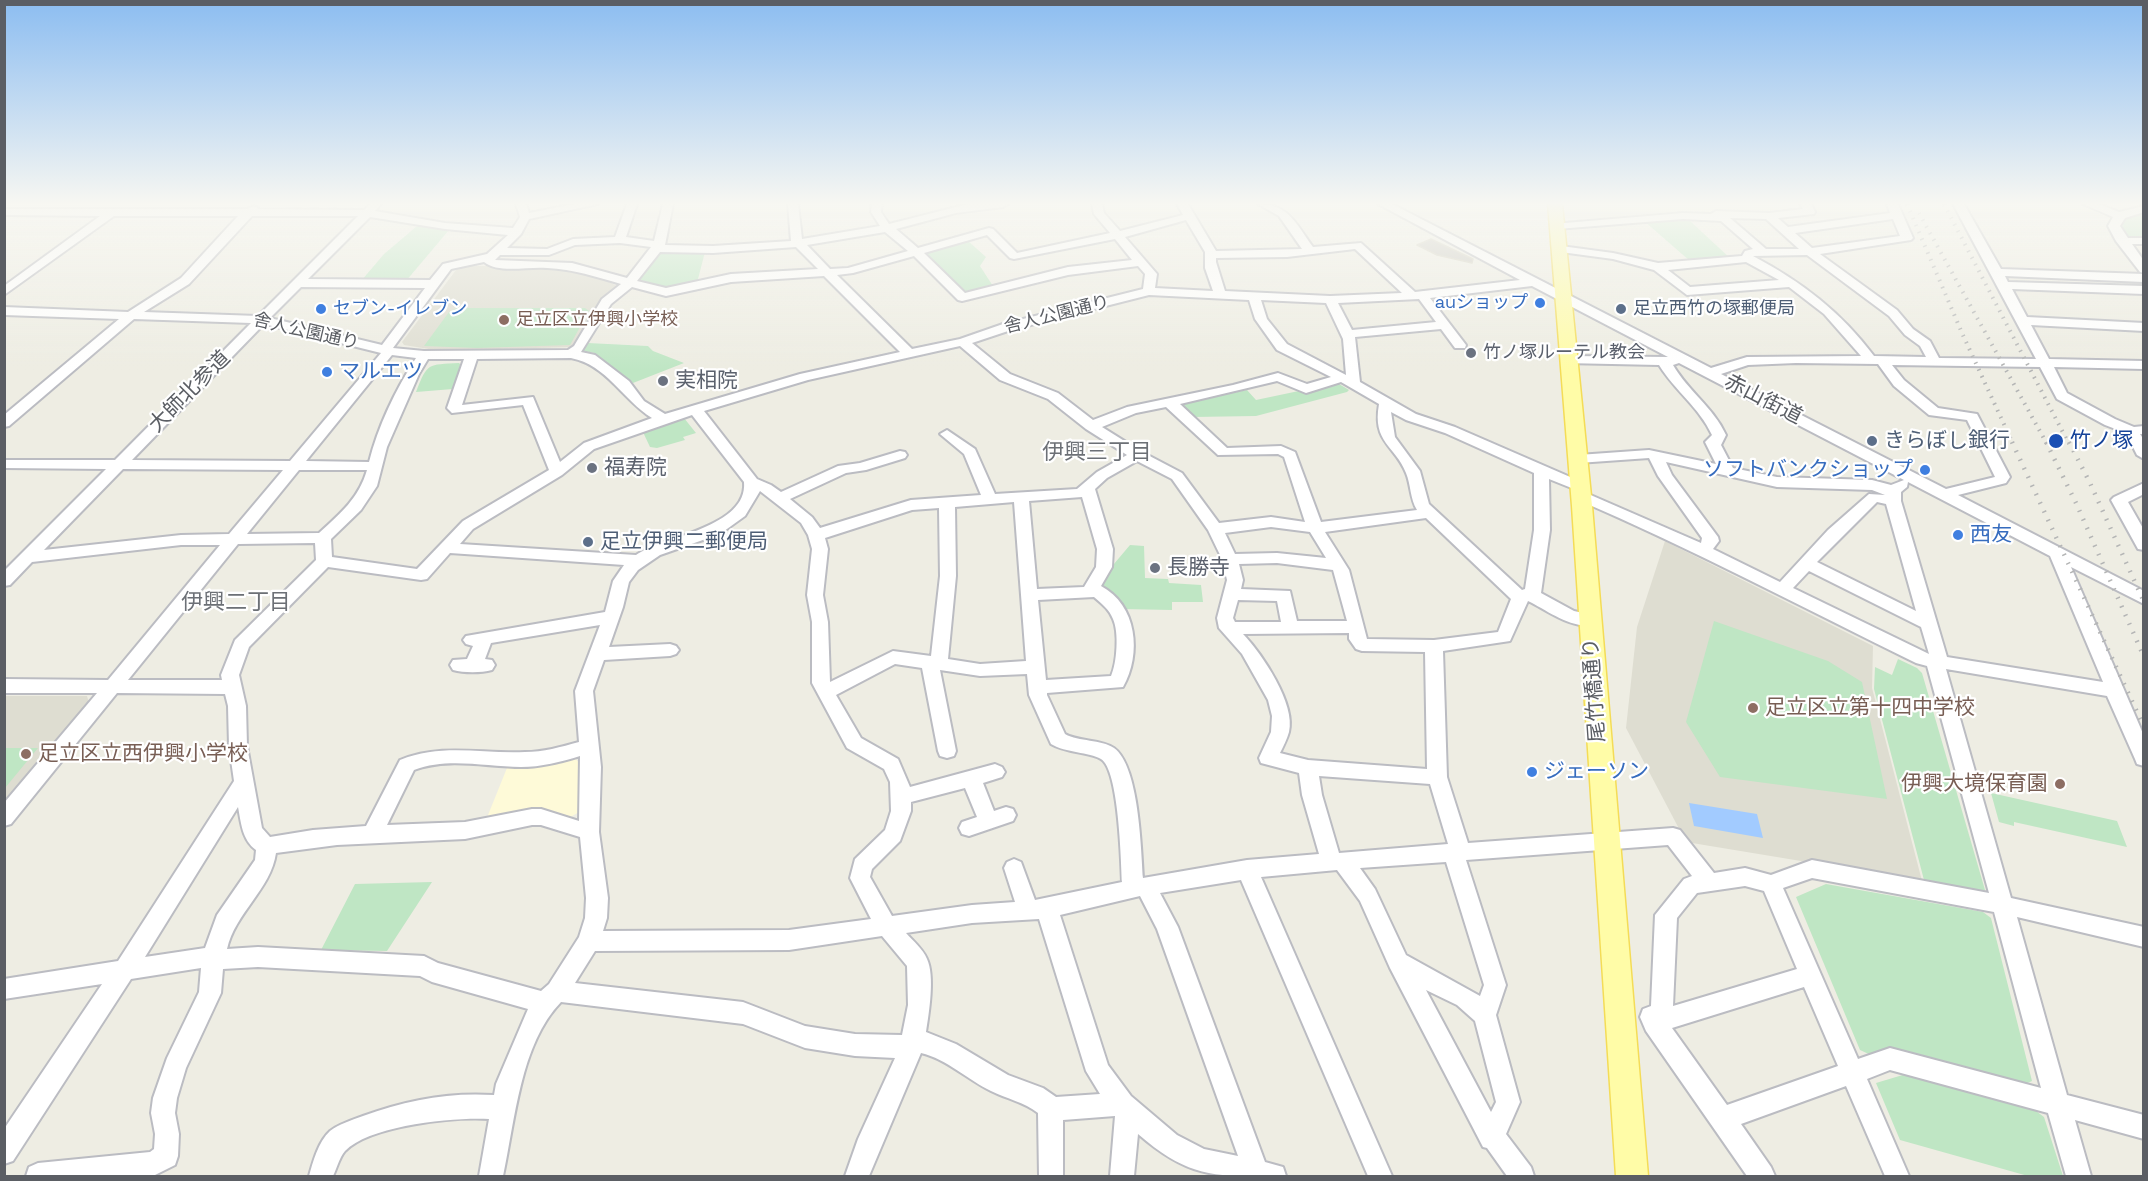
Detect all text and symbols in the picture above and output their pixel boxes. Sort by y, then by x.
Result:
street label: 舎人公園通り [1002,291,1112,339]
place label: auショップ [1435,292,1528,314]
marker: auショップ [1533,296,1547,310]
place label: セブン-イレブン [333,298,467,320]
place label: 足立西竹の塚郵便局 [1633,298,1795,320]
marker: セブン-イレブン [314,302,328,316]
marker: 足立西竹の塚郵便局 [1614,302,1628,316]
street label: 舎人公園通り [251,309,361,355]
place label: 足立区立伊興小学校 [516,309,678,331]
marker: 足立区立伊興小学校 [497,313,511,327]
place label: 竹ノ塚ルーテル教会 [1483,342,1645,364]
street label: 大師北参道 [144,346,236,438]
marker: 竹ノ塚ルーテル教会 [1464,346,1478,360]
place label: マルエツ [339,359,423,385]
marker: マルエツ [320,365,334,379]
place label: 実相院 [675,368,738,394]
street label: 赤山街道 [1720,370,1806,430]
marker: 実相院 [656,374,670,388]
place label: きらぼし銀行 [1884,428,2010,454]
place label: 竹ノ塚 [2070,428,2133,454]
marker: 竹ノ塚 [2047,432,2065,450]
marker: きらぼし銀行 [1865,434,1879,448]
district label: 伊興三丁目 [1042,440,1152,466]
place label: 福寿院 [604,455,667,481]
place label: ソフトバンクショップ [1703,457,1913,483]
marker: 福寿院 [585,461,599,475]
marker: ソフトバンクショップ [1918,463,1932,477]
place label: 西友 [1970,522,2012,548]
marker: 西友 [1951,528,1965,542]
place label: 足立伊興二郵便局 [600,529,768,555]
marker: 足立伊興二郵便局 [581,535,595,549]
place label: 長勝寺 [1167,555,1230,581]
marker: 長勝寺 [1148,561,1162,575]
district label: 伊興二丁目 [181,590,291,616]
street label: 尾竹橋通り [1579,637,1611,743]
place label: 足立区立第十四中学校 [1765,695,1975,721]
marker: 足立区立第十四中学校 [1746,701,1760,715]
place label: 足立区立西伊興小学校 [38,741,248,767]
marker: 足立区立西伊興小学校 [19,747,33,761]
place label: ジェーソン [1544,759,1649,785]
marker: ジェーソン [1525,765,1539,779]
place label: 伊興大境保育園 [1901,771,2048,797]
marker: 伊興大境保育園 [2053,777,2067,791]

